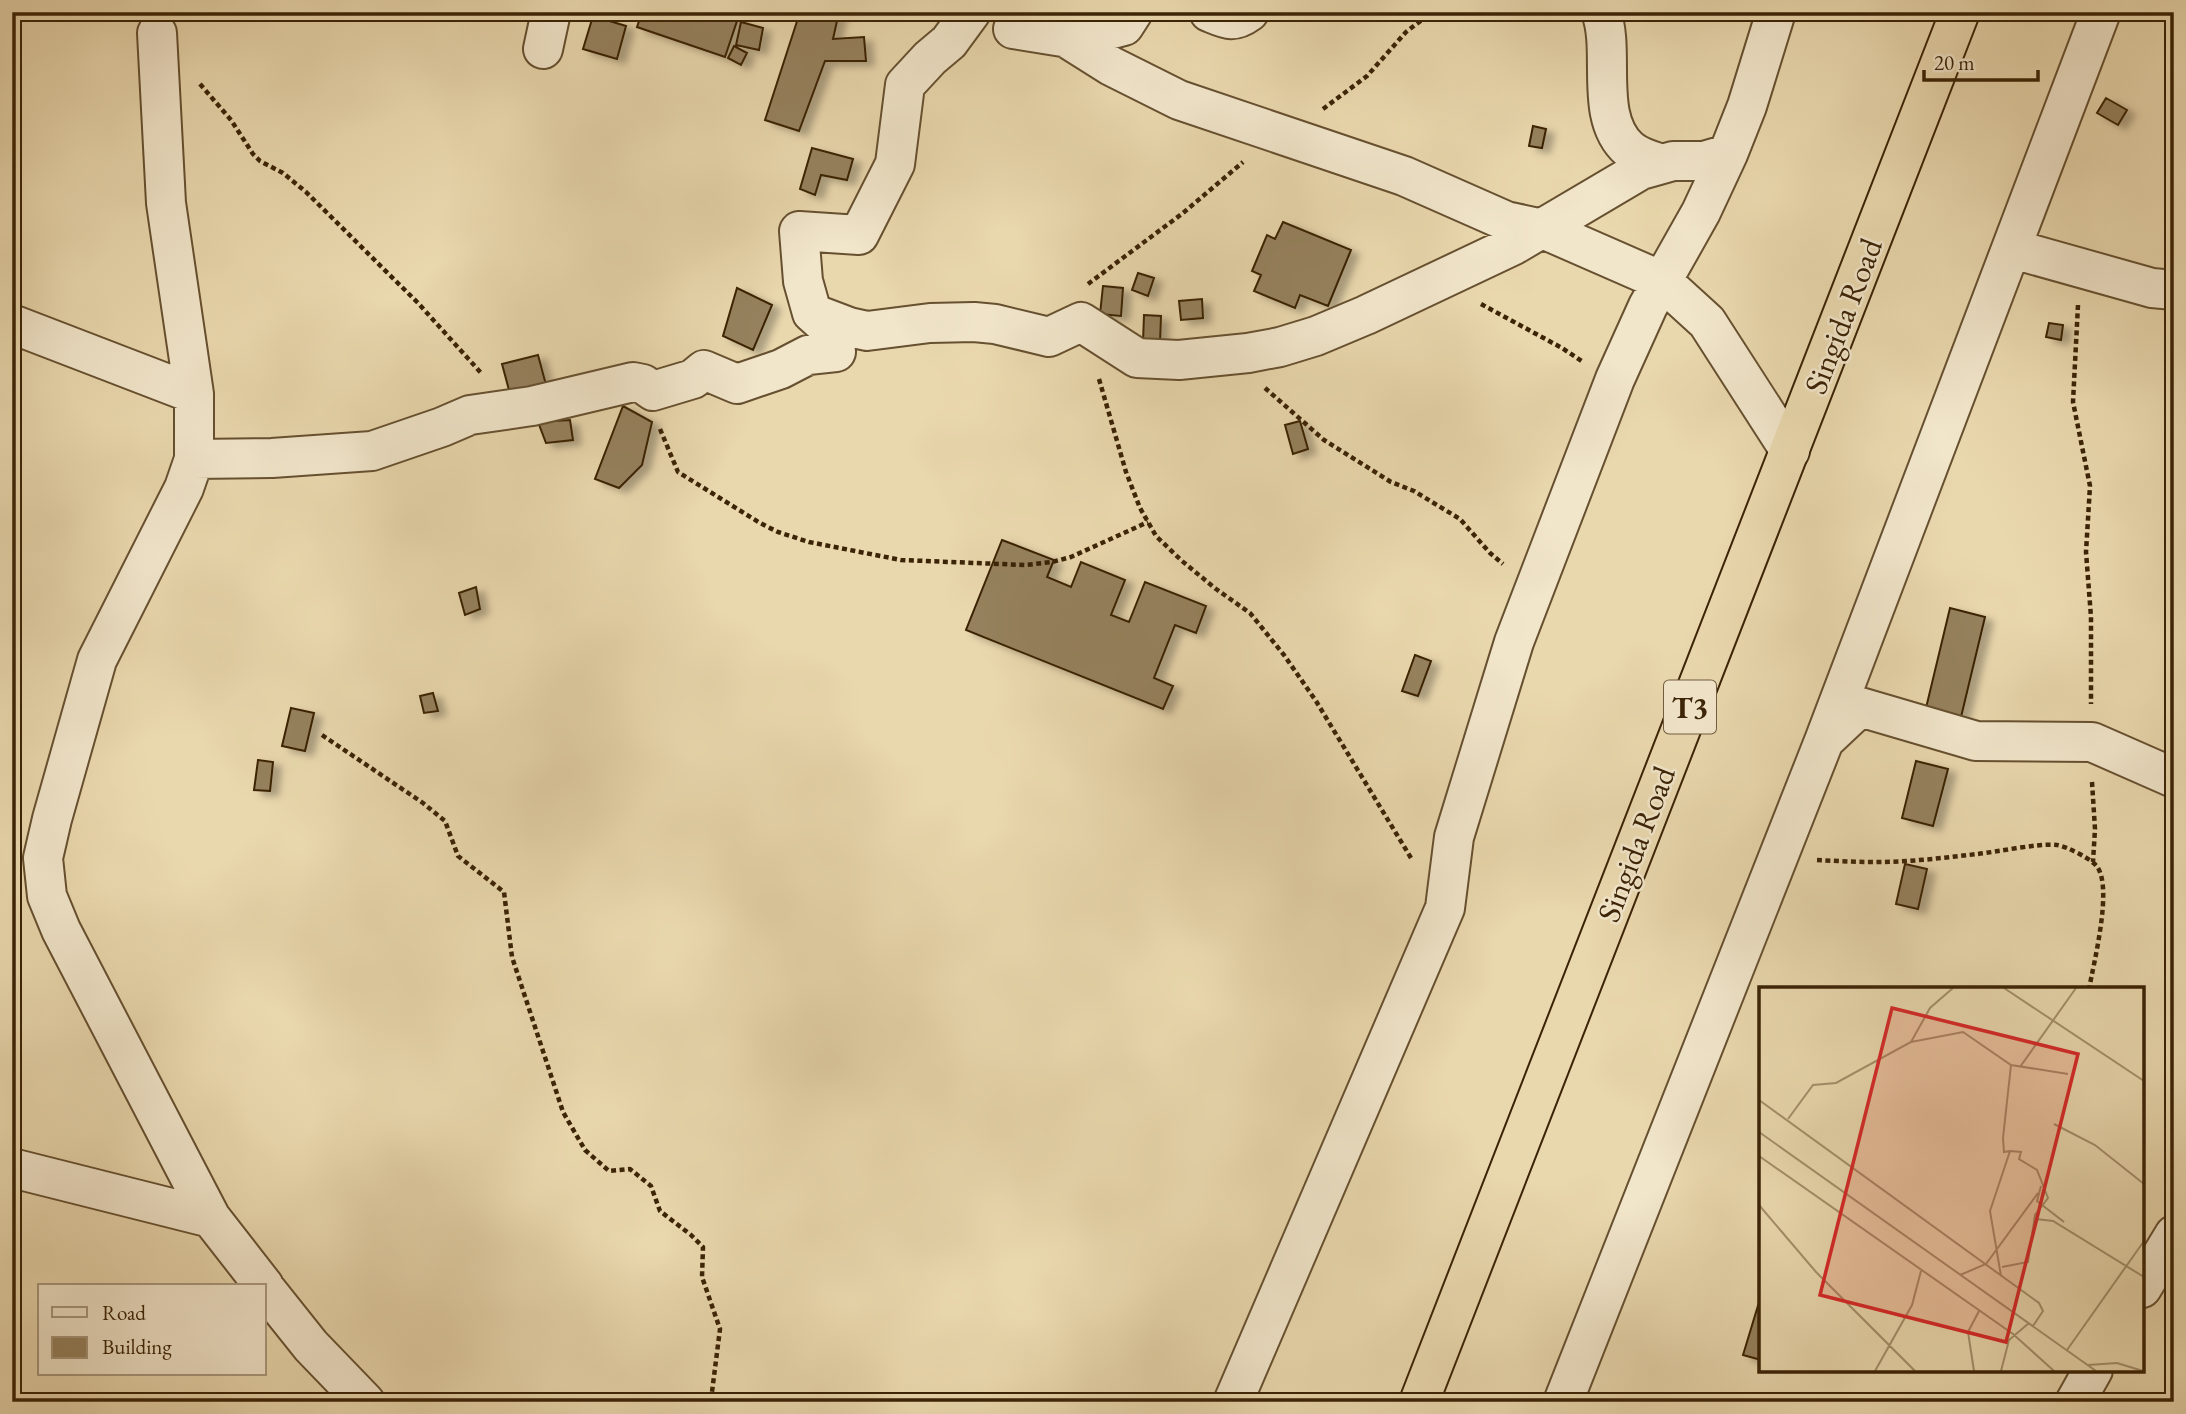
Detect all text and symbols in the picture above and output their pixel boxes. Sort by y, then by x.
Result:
scale bar [1924,38,2037,82]
text: 20 m [1934,49,1975,76]
street label: Singida Road [1794,231,1892,400]
road number: T3 [1664,680,1716,734]
street label: Singida Road [1587,759,1685,928]
inset map [1759,987,2144,1372]
legend [38,1284,266,1376]
text: Road [102,1299,146,1326]
text: Building [102,1333,172,1360]

